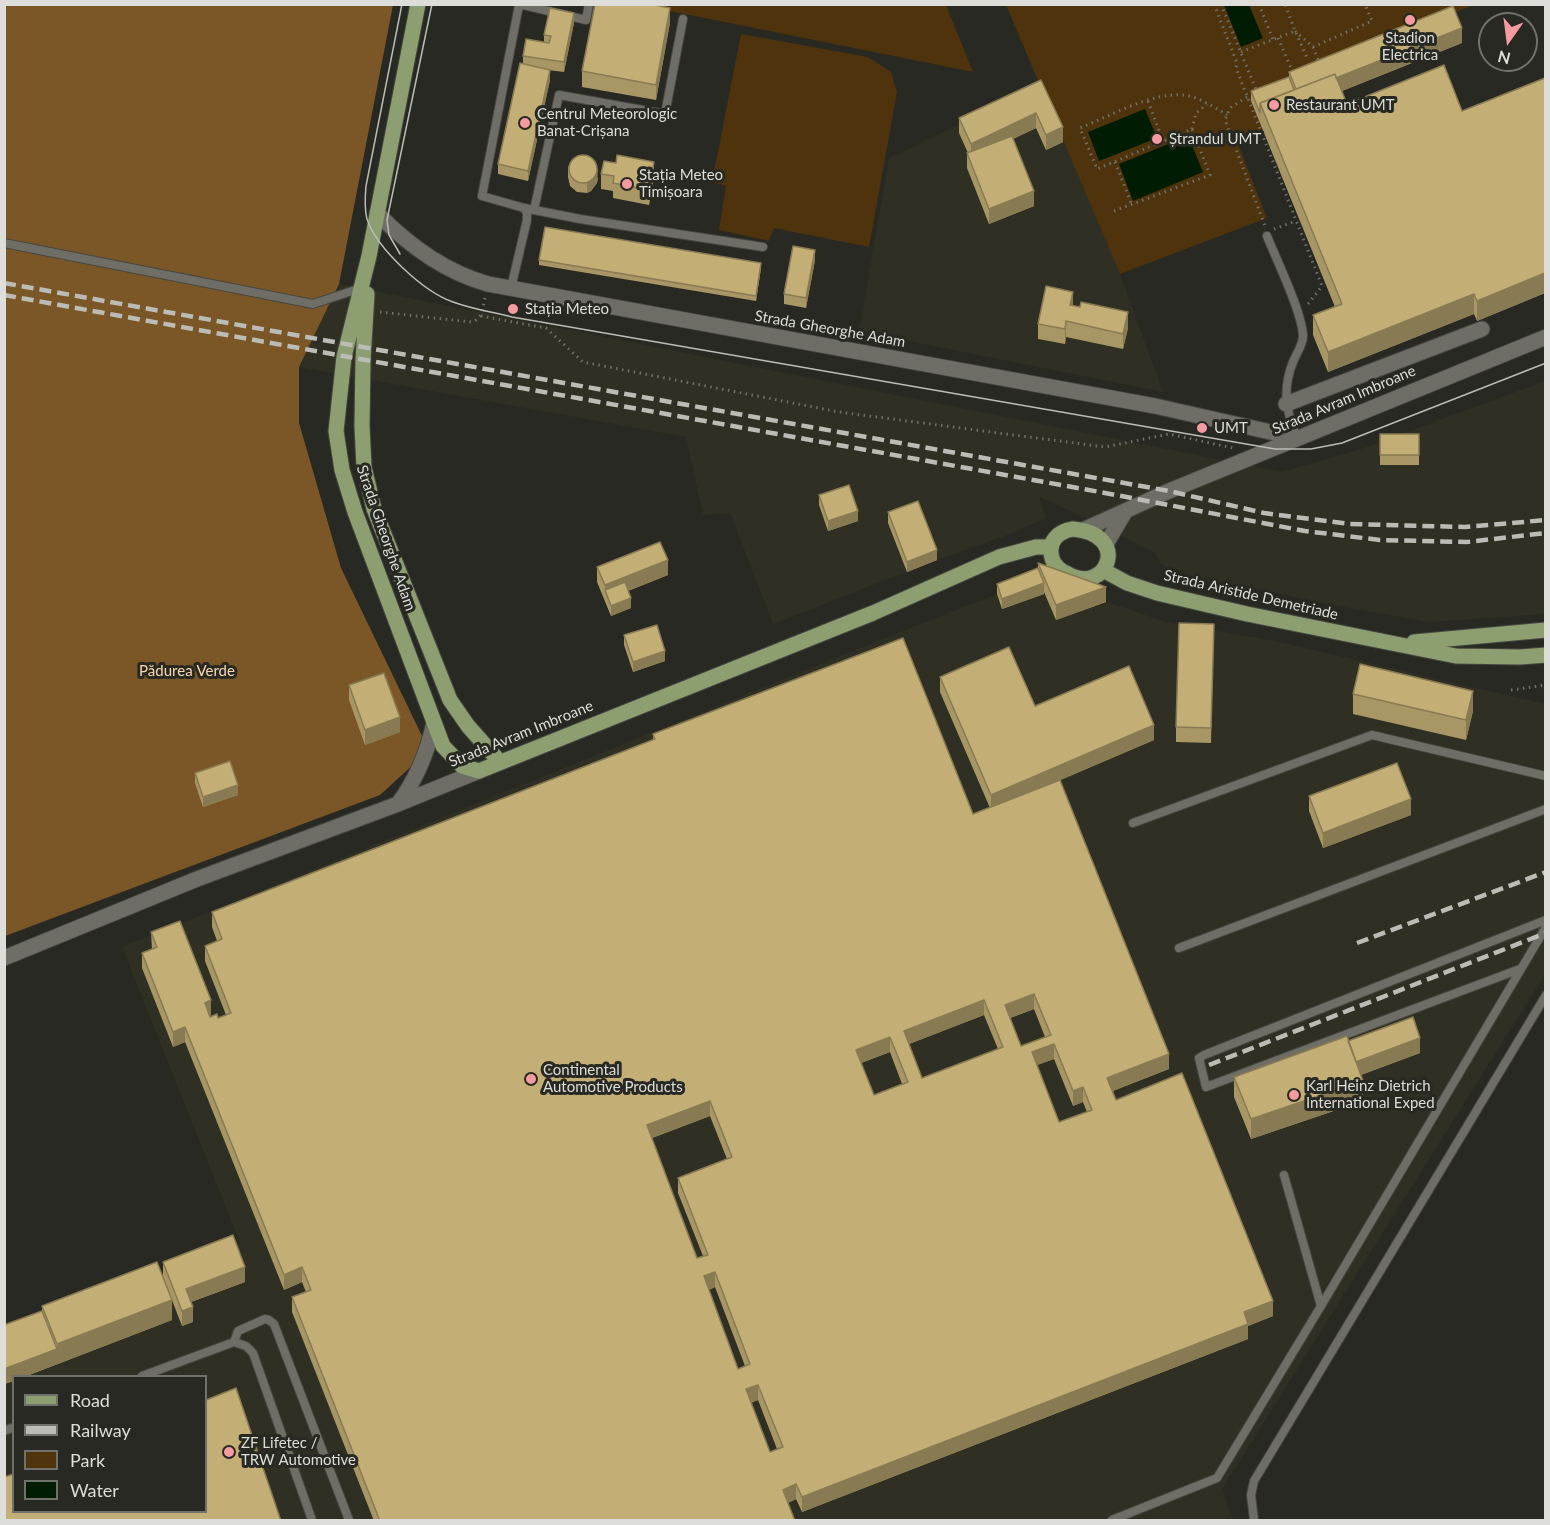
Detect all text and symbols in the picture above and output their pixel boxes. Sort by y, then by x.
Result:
north arrow [1478,12,1538,72]
marker: Stadion Electrica [1403,13,1417,27]
place label: Stadion Electrica [1382,29,1438,64]
text: N [1496,47,1512,69]
place label: Restaurant UMT [1286,96,1395,114]
marker: Restaurant UMT [1267,98,1281,112]
place label: Centrul Meteorologic Banat-Crișana [537,105,677,140]
marker: Centrul Meteorologic Banat-Crișana [518,116,532,130]
place label: Ștrandul UMT [1169,130,1261,148]
marker: Ștrandul UMT [1150,132,1164,146]
place label: Stația Meteo Timișoara [639,166,723,201]
marker: Stația Meteo Timișoara [620,177,634,191]
place label: Stația Meteo [525,300,609,318]
marker: Stația Meteo [506,302,520,316]
street label: Strada Gheorghe Adam [753,307,907,351]
street label: Strada Avram Imbroane [1270,362,1418,438]
place label: UMT [1214,419,1248,437]
marker: UMT [1195,421,1209,435]
street label: Strada Gheorghe Adam [353,463,419,613]
street label: Strada Aristide Demetriade [1162,566,1340,624]
park label: Pădurea Verde [139,662,235,680]
street label: Strada Avram Imbroane [446,697,596,771]
place label: Continental Automotive Products [543,1061,683,1096]
marker: Continental Automotive Products [524,1072,538,1086]
place label: Karl Heinz Dietrich International Exped [1306,1077,1435,1112]
marker: Karl Heinz Dietrich International Exped [1287,1088,1301,1102]
legend [12,1375,207,1513]
text: Road [70,1389,110,1411]
text: Railway [70,1419,131,1441]
place label: ZF Lifetec / TRW Automotive [241,1434,356,1469]
marker: ZF Lifetec / TRW Automotive [222,1445,236,1459]
text: Park [70,1449,105,1471]
text: Water [70,1479,119,1501]

